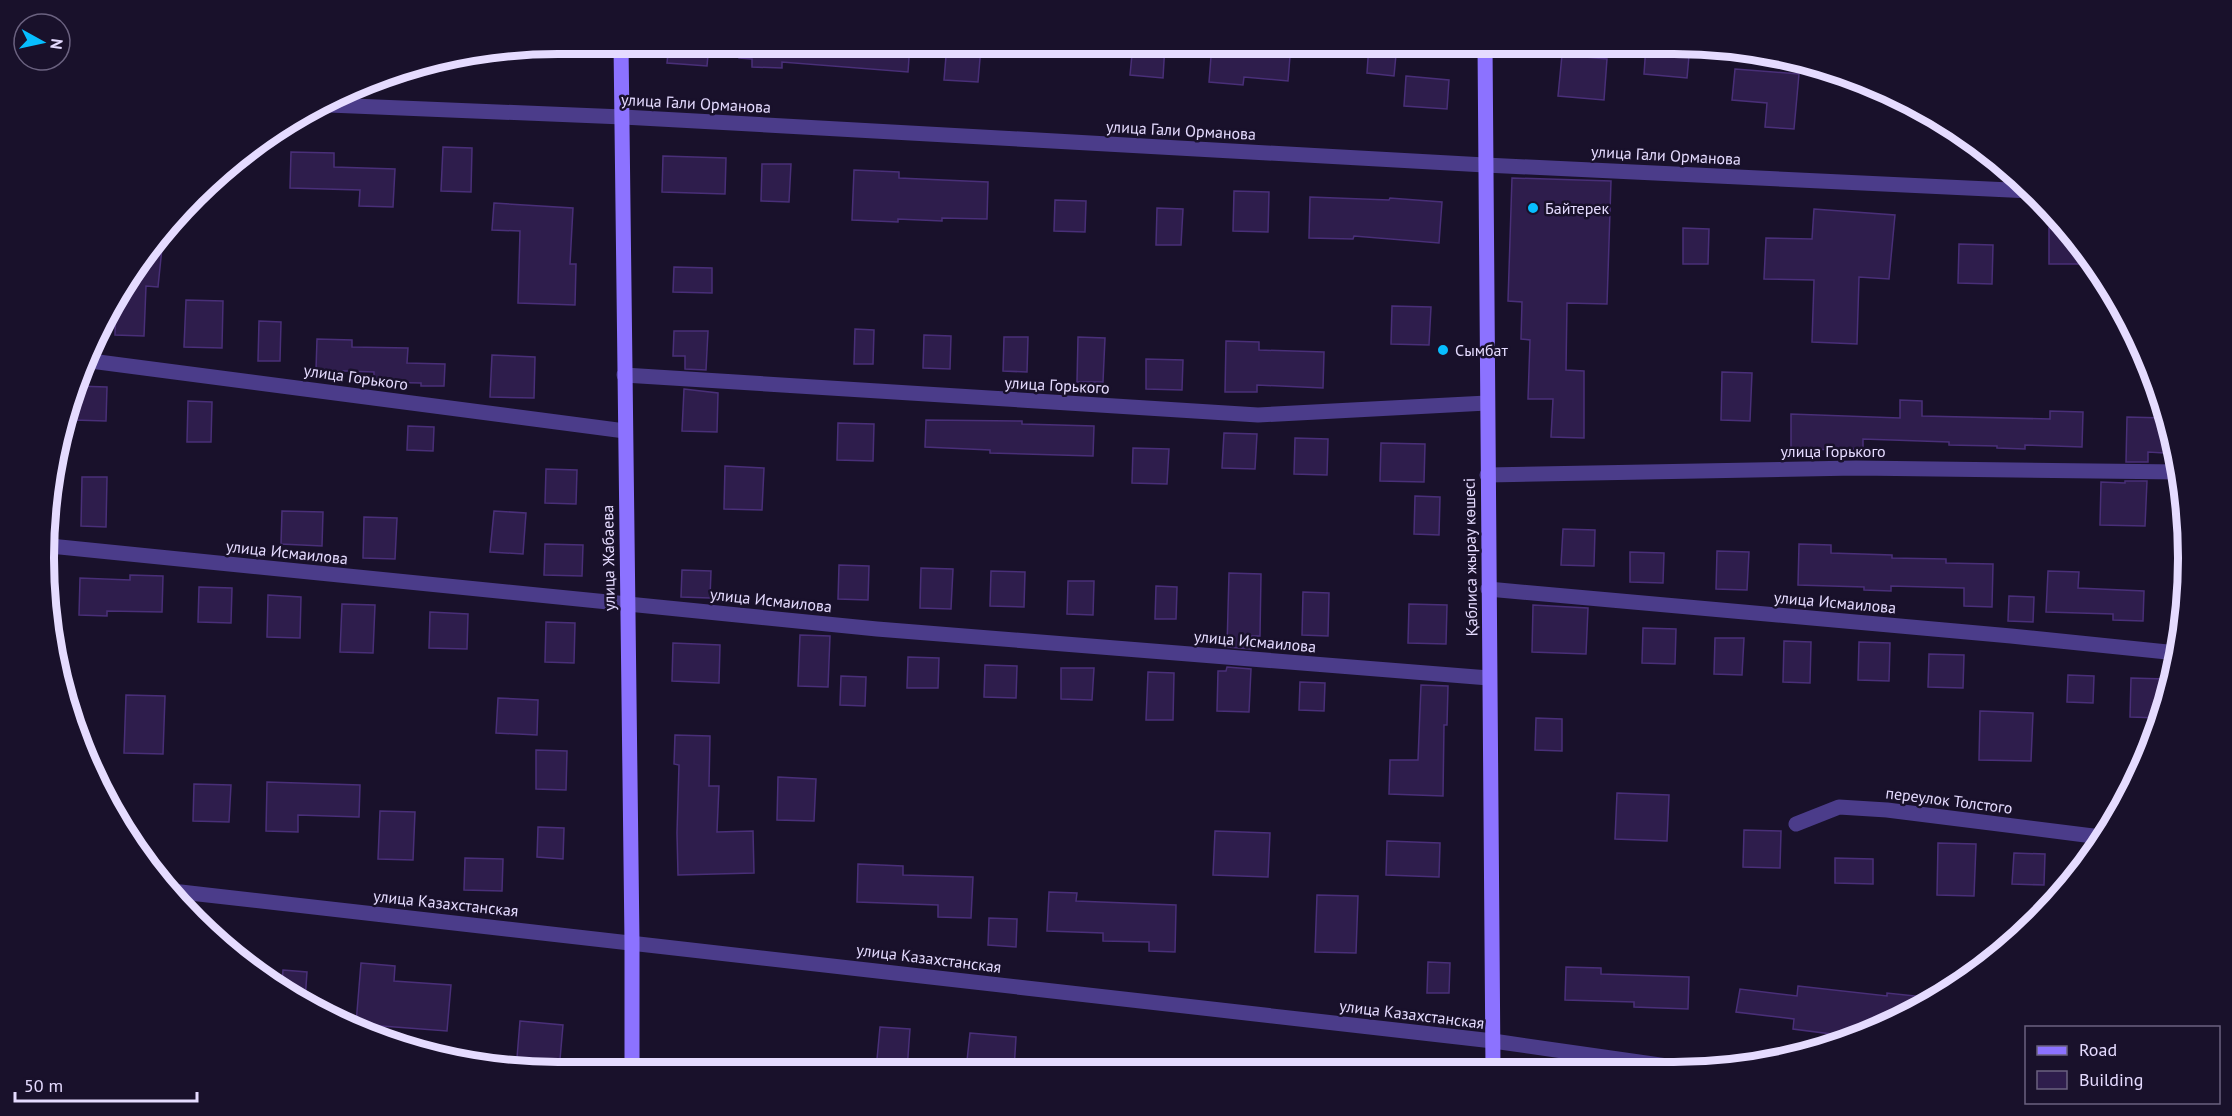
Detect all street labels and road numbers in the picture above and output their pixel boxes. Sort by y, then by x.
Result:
street label: улица Гали Орманова [620,89,772,117]
street label: улица Гали Орманова [1105,116,1257,144]
street label: улица Гали Орманова [1590,141,1742,169]
street label: улица Горького [303,360,409,394]
street label: улица Горького [1004,372,1110,398]
street label: улица Горького [1780,441,1886,461]
street label: Қаблиса жырау көшесі [1459,478,1481,636]
street label: улица Жабаева [597,505,619,611]
street label: улица Исмаилова [225,536,349,568]
street label: улица Исмаилова [709,584,833,616]
street label: улица Исмаилова [1773,587,1897,617]
street label: улица Исмаилова [1193,626,1317,656]
street label: переулок Толстого [1884,782,2014,818]
street label: улица Казахстанская [372,885,520,921]
street label: улица Казахстанская [855,939,1003,977]
street label: улица Казахстанская [1338,995,1486,1033]

